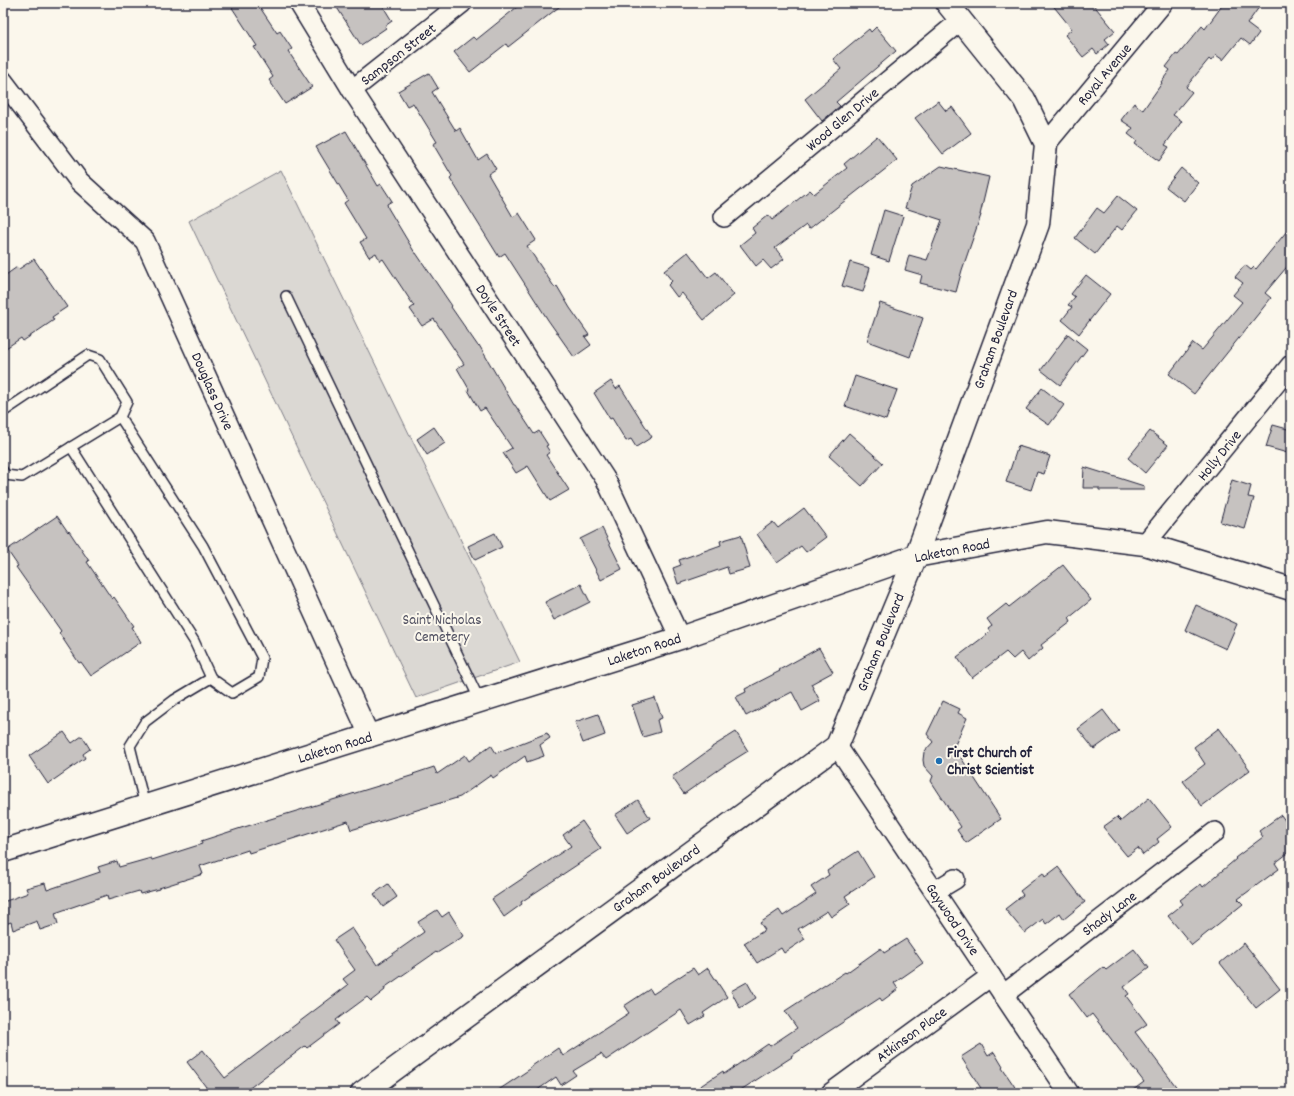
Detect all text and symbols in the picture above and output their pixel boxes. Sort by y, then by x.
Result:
street label: Sampson Street [357,19,442,92]
street label: Royal Avenue [1073,39,1138,111]
street label: Wood Glen Drive [802,83,885,158]
street label: Doyle Street [469,281,526,352]
street label: Graham Boulevard [969,287,1025,392]
street label: Douglass Drive [184,349,238,435]
street label: Holly Drive [1193,426,1248,486]
street label: Laketon Road [913,534,992,570]
street label: Graham Boulevard [852,590,912,695]
park label: Saint Nicholas Cemetery [403,610,481,649]
street label: Laketon Road [605,629,684,673]
street label: Laketon Road [296,727,375,771]
place label: First Church of Christ Scientist [947,743,1034,782]
marker: First Church of Christ Scientist [934,756,944,766]
street label: Graham Boulevard [609,840,706,919]
street label: Gaywood Drive [919,880,984,961]
street label: Shady Lane [1078,886,1143,943]
street label: Atkinson Place [872,1002,953,1069]

